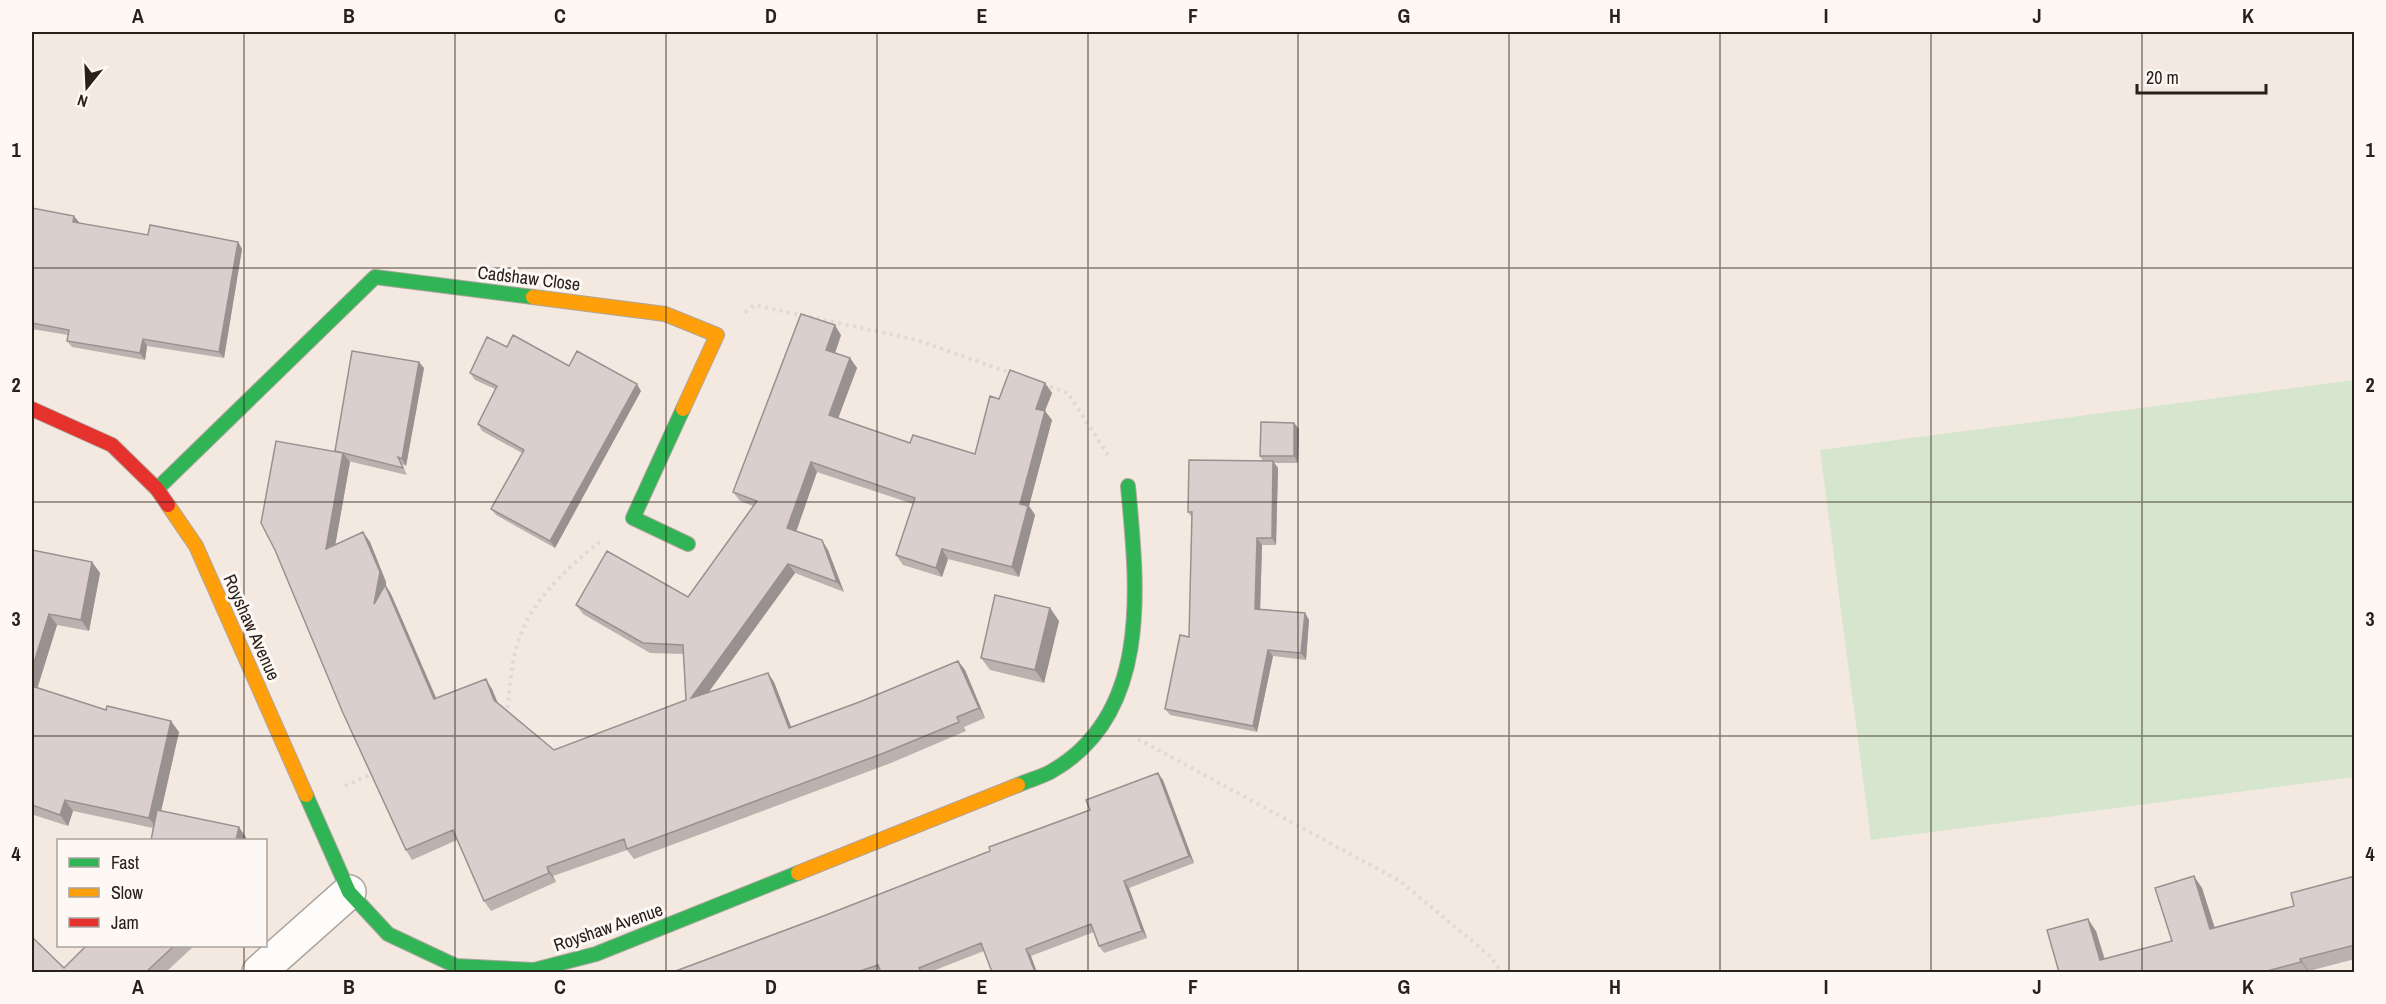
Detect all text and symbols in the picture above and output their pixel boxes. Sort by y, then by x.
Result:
text: A [132,2,144,29]
text: B [343,2,355,29]
text: C [554,2,566,29]
text: D [765,2,777,29]
text: E [977,2,988,29]
text: F [1188,2,1198,29]
text: G [1398,2,1410,29]
text: H [1609,2,1621,29]
text: I [1824,2,1828,29]
text: J [2032,2,2042,29]
text: K [2242,2,2254,29]
north arrow [57,57,117,117]
scale bar [2137,57,2266,95]
text: 20 m [2146,65,2179,90]
text: N [74,89,90,113]
text: 1 [11,136,21,163]
text: 1 [2365,136,2375,163]
street label: Cadshaw Close [476,259,582,297]
text: 2 [11,371,21,398]
text: 2 [2365,371,2375,398]
street label: Royshaw Avenue [217,570,287,684]
text: 3 [11,605,21,632]
text: 3 [2365,605,2375,632]
legend [57,839,267,947]
text: 4 [11,840,21,867]
text: 4 [2365,840,2375,867]
text: Fast [111,850,139,875]
text: Slow [111,880,143,905]
street label: Royshaw Avenue [550,897,666,957]
text: Jam [111,910,139,935]
text: A [132,973,144,1000]
text: B [343,973,355,1000]
text: C [554,973,566,1000]
text: D [765,973,777,1000]
text: E [977,973,988,1000]
text: F [1188,973,1198,1000]
text: G [1398,973,1410,1000]
text: H [1609,973,1621,1000]
text: I [1824,973,1828,1000]
text: J [2032,973,2042,1000]
text: K [2242,973,2254,1000]

